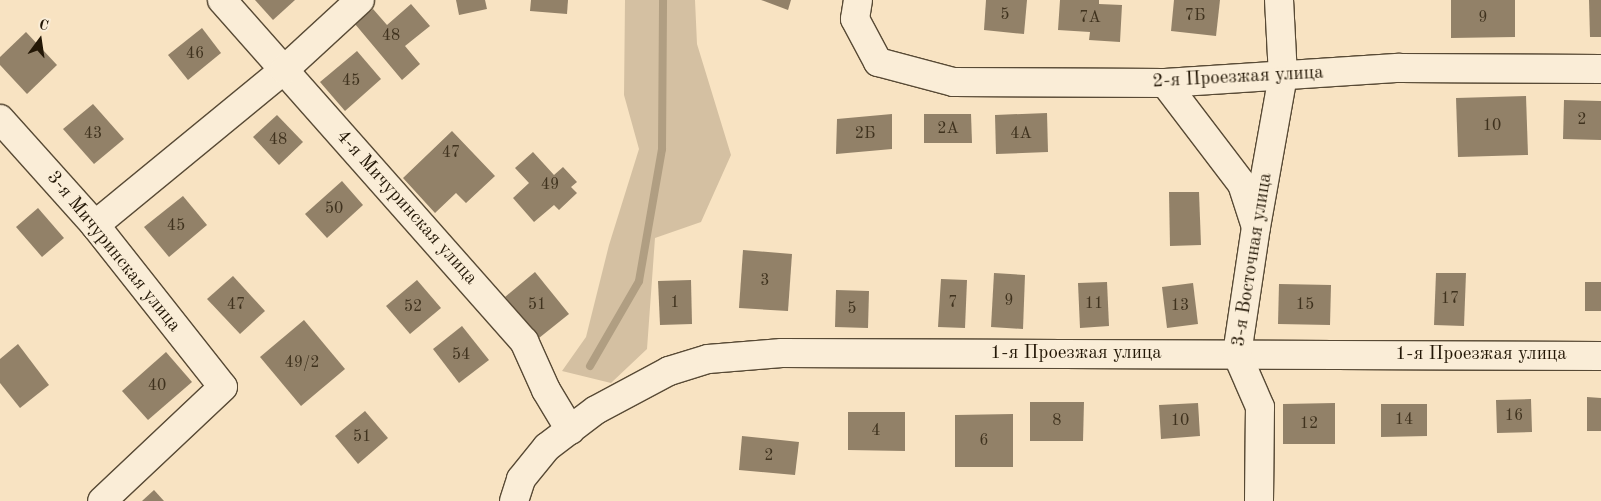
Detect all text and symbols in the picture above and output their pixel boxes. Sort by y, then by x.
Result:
house number: 5 [1000,5,1010,25]
house number: 7Б [1185,6,1205,26]
house number: 7А [1079,8,1101,28]
house number: 9 [1478,8,1488,28]
north arrow [15,15,65,65]
text: С [37,18,50,33]
house number: 48 [382,26,400,46]
house number: 46 [186,44,204,64]
street label: 2-я Проезжая улица [1152,62,1324,94]
house number: 45 [342,71,360,91]
house number: 2 [1577,110,1587,130]
house number: 10 [1483,116,1501,136]
house number: 2А [937,119,959,139]
house number: 43 [84,124,102,144]
house number: 2Б [855,124,875,144]
house number: 4А [1010,124,1032,144]
street label: 4-я Мичуринская улица [330,126,482,290]
house number: 48 [269,130,287,150]
house number: 47 [442,143,460,163]
street label: 3-я Мичуринская улица [41,167,185,337]
street label: 3-я Восточная улица [1228,172,1278,348]
house number: 49 [541,175,559,195]
house number: 50 [325,199,343,219]
house number: 45 [167,216,185,236]
house number: 3 [760,271,770,291]
house number: 17 [1441,289,1459,309]
house number: 9 [1004,291,1014,311]
house number: 1 [670,293,680,313]
house number: 7 [948,293,958,313]
house number: 11 [1085,294,1103,314]
house number: 47 [227,295,245,315]
house number: 51 [528,295,546,315]
house number: 15 [1296,295,1314,315]
house number: 13 [1171,296,1189,316]
house number: 52 [404,297,422,317]
house number: 5 [847,299,857,319]
street label: 1-я Проезжая улица [990,343,1162,365]
street label: 1-я Проезжая улица [1395,344,1567,366]
house number: 54 [452,345,470,365]
house number: 49/2 [284,353,320,373]
house number: 40 [148,376,166,396]
house number: 16 [1505,406,1523,426]
house number: 14 [1395,410,1413,430]
house number: 8 [1052,411,1062,431]
house number: 10 [1171,411,1189,431]
house number: 12 [1300,414,1318,434]
house number: 4 [871,421,881,441]
house number: 51 [353,427,371,447]
house number: 6 [979,431,989,451]
house number: 2 [764,446,774,466]

